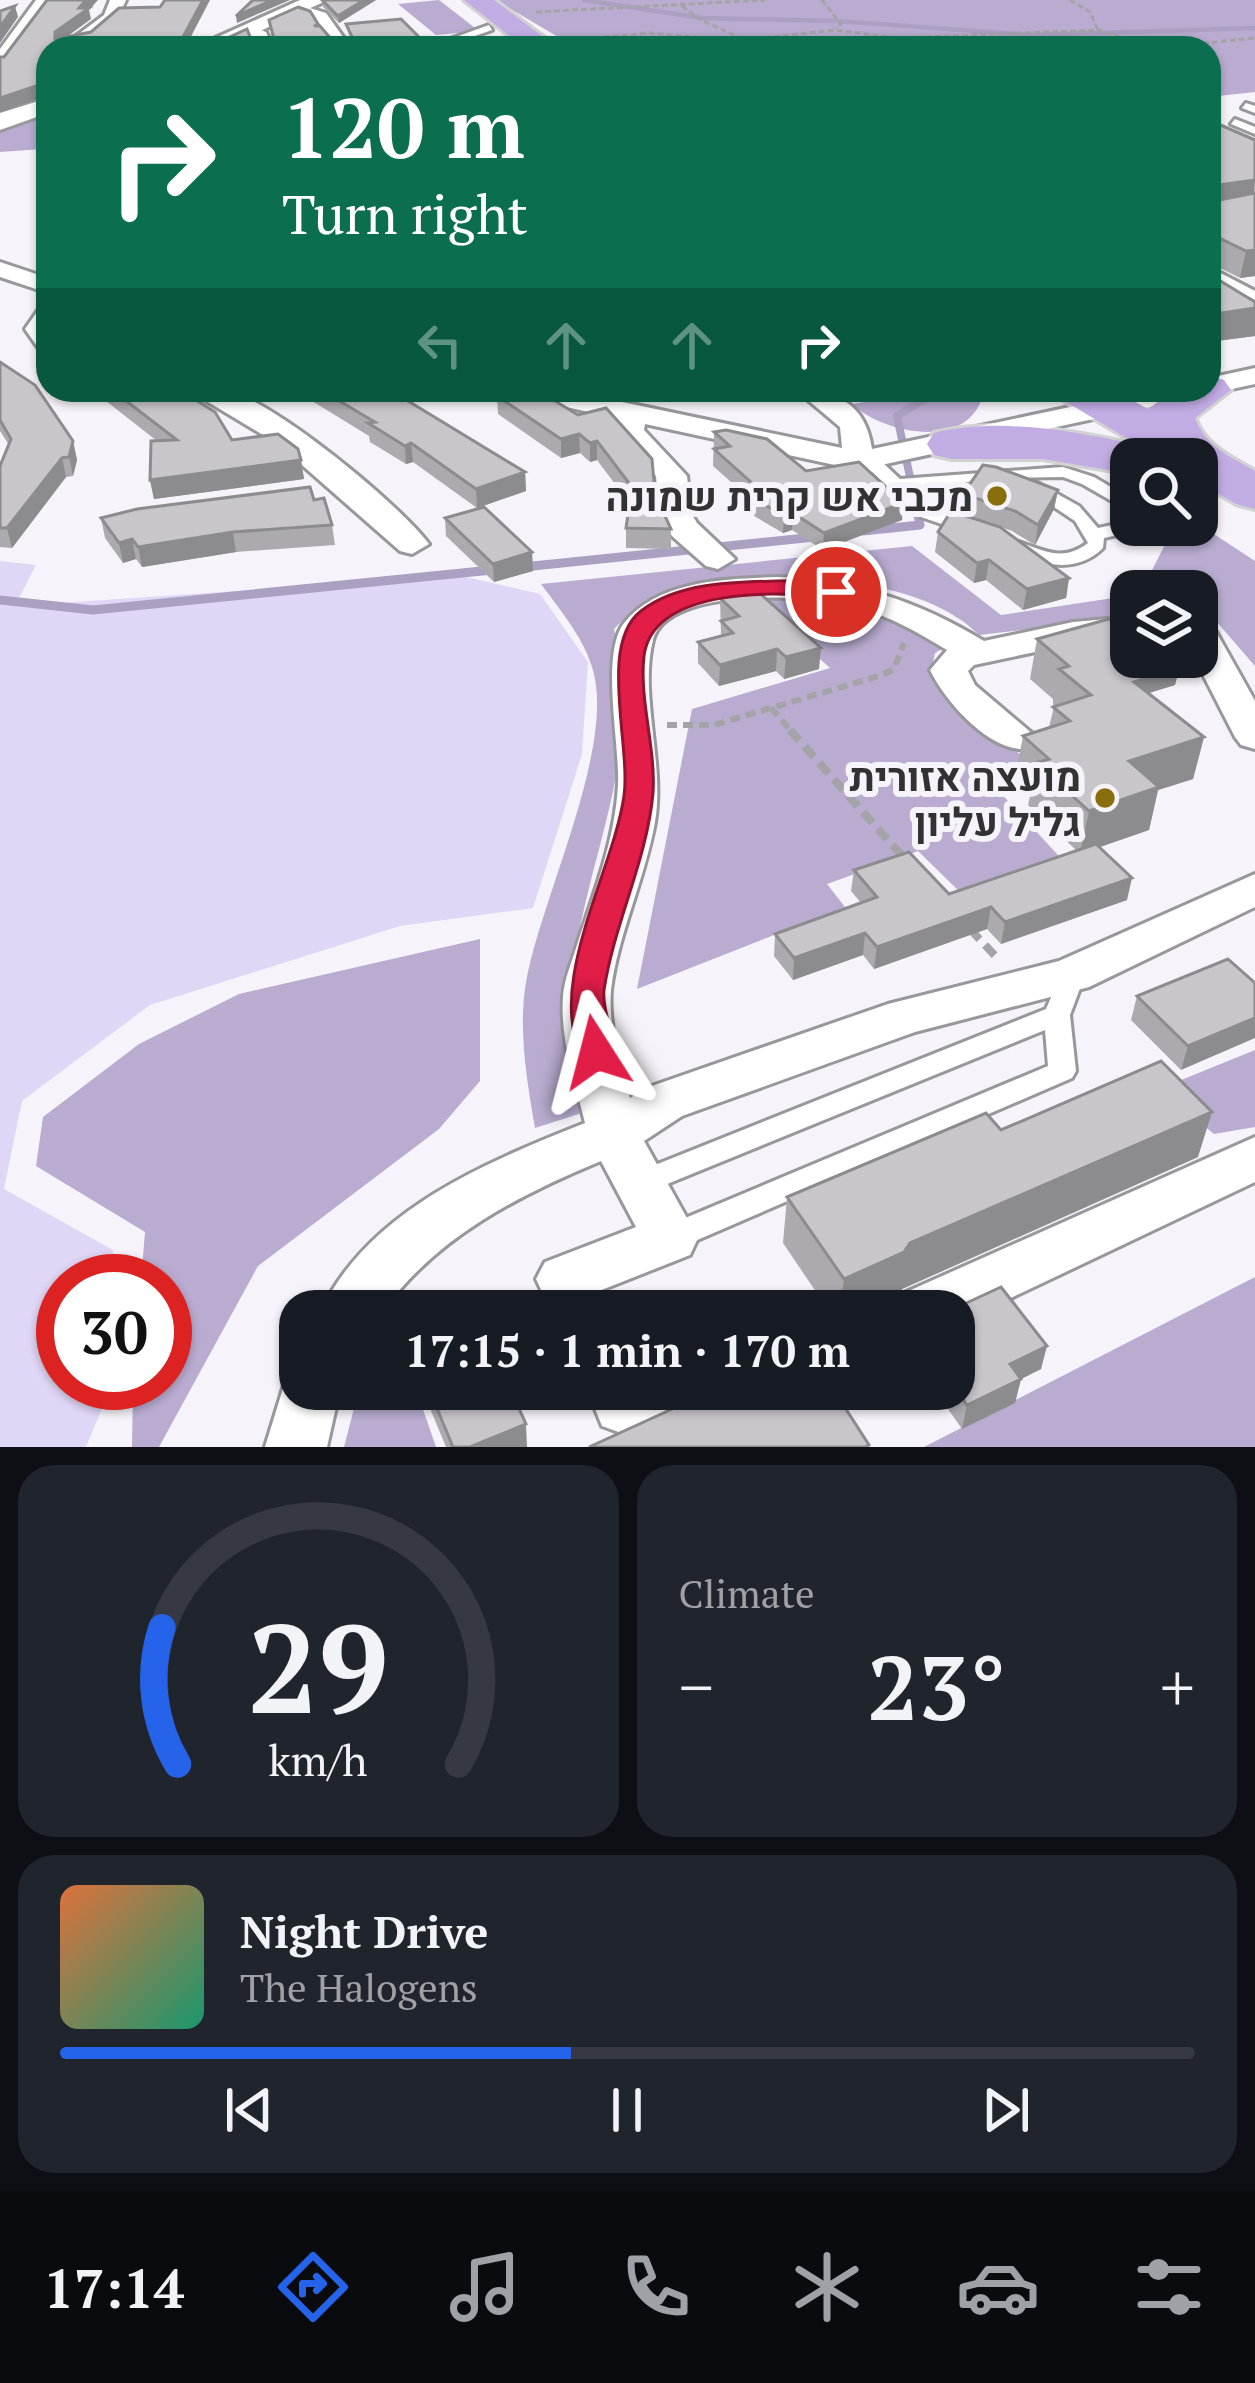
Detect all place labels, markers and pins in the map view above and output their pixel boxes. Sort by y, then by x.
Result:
place label: מכבי אש קרית שמונה [606,470,973,522]
marker: מכבי אש קרית שמונה [984,483,1010,509]
pin [785,541,887,643]
place label: מועצה אזורית גליל עליון [850,750,1081,847]
marker: מועצה אזורית גליל עליון [1092,785,1118,811]

